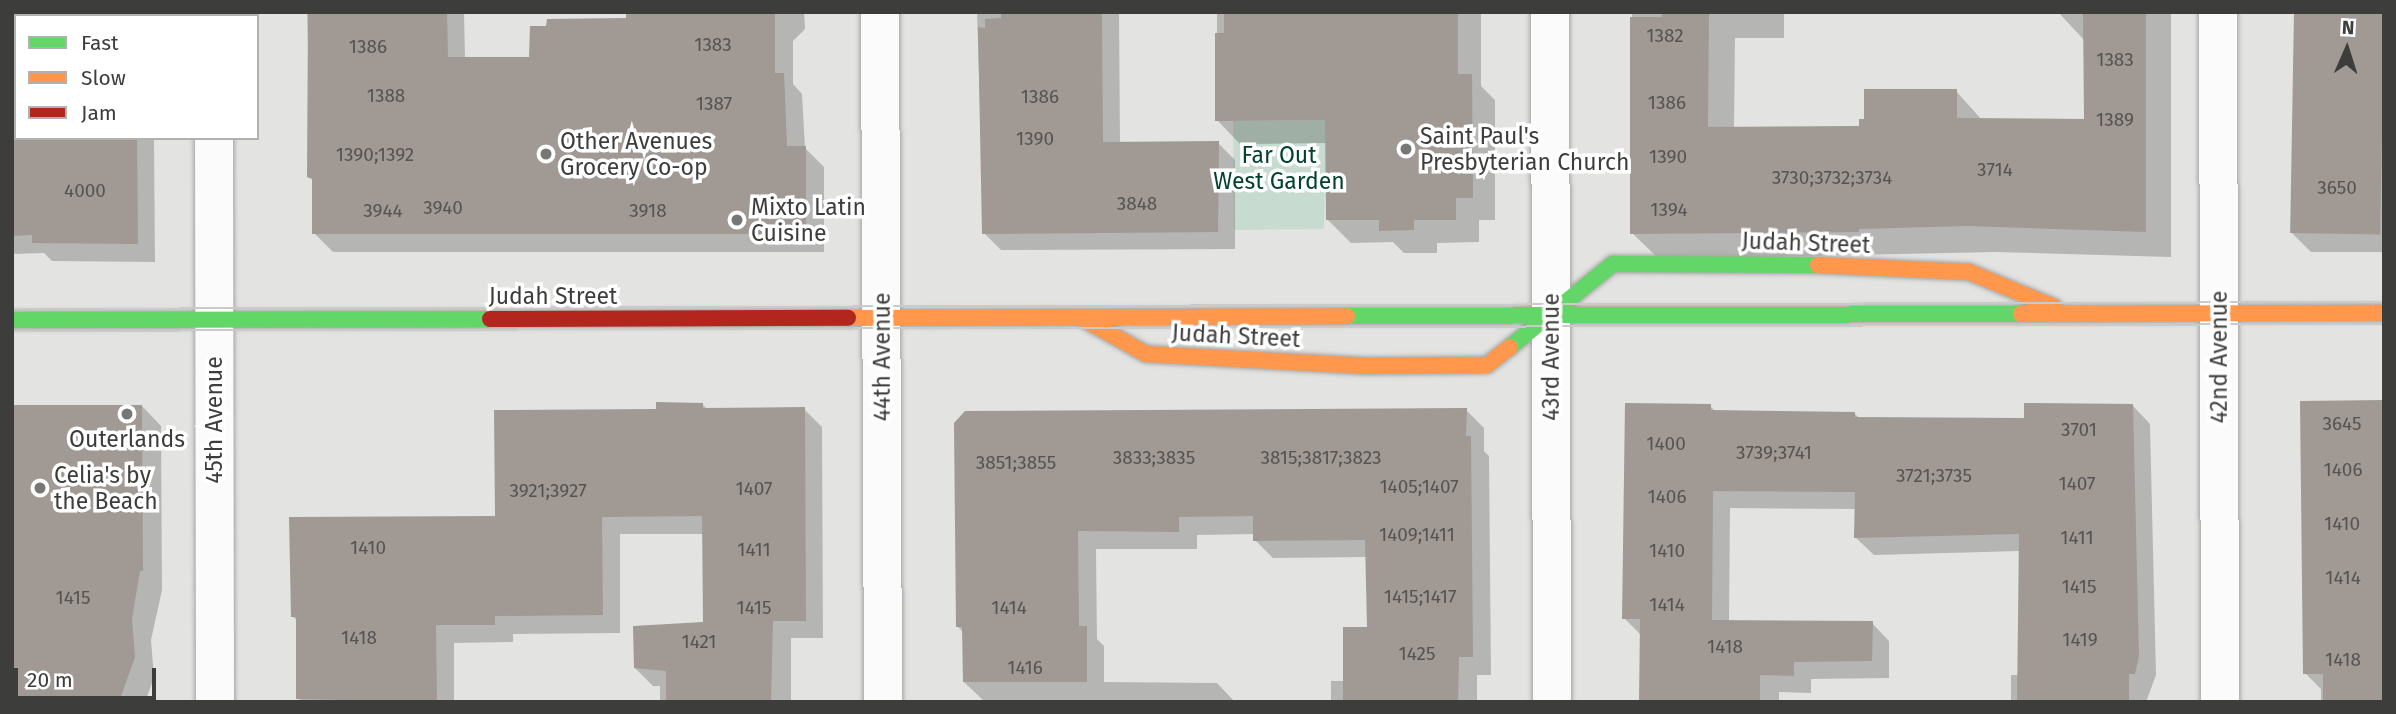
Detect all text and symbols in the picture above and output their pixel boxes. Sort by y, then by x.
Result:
legend [14,14,259,140]
north arrow [2312,14,2382,84]
text: N [2341,16,2355,39]
house number: 1382 [1646,25,1684,47]
text: Fast [81,30,119,56]
house number: 1383 [694,34,732,56]
house number: 1386 [349,36,387,58]
house number: 1383 [2096,49,2134,71]
text: Slow [81,65,126,91]
house number: 1388 [367,85,405,107]
house number: 1386 [1021,86,1059,108]
house number: 1386 [1648,92,1686,114]
house number: 1387 [696,93,732,115]
text: Jam [81,100,117,126]
house number: 1389 [2096,109,2134,131]
place label: Saint Paul's Presbyterian Church [1420,122,1629,176]
place label: Other Avenues Grocery Co-op [560,127,712,181]
house number: 1390 [1016,128,1054,150]
park label: Far Out West Garden [1213,141,1345,195]
marker: Saint Paul's Presbyterian Church [1398,141,1414,157]
house number: 1390;1392 [336,144,414,166]
marker: Other Avenues Grocery Co-op [538,146,554,162]
house number: 1390 [1649,146,1687,168]
house number: 3714 [1977,159,2013,181]
house number: 3730;3732;3734 [1772,167,1892,189]
house number: 3650 [2317,177,2357,199]
house number: 4000 [64,180,106,202]
place label: Mixto Latin Cuisine [751,193,866,247]
house number: 3848 [1117,193,1157,215]
house number: 3940 [423,197,463,219]
house number: 1394 [1650,199,1688,221]
house number: 3944 [363,200,403,222]
house number: 3918 [629,200,667,222]
marker: Mixto Latin Cuisine [729,212,745,228]
street label: Judah Street [1741,227,1871,259]
street label: Judah Street [489,282,617,310]
street label: 42nd Avenue [2205,291,2233,423]
street label: 44th Avenue [868,293,896,421]
street label: 43rd Avenue [1537,293,1565,421]
street label: Judah Street [1171,319,1301,353]
street label: 45th Avenue [200,356,228,484]
marker: Outerlands [119,406,135,422]
house number: 3645 [2322,413,2362,435]
house number: 3701 [2061,419,2097,441]
place label: Outerlands [69,425,185,453]
house number: 1400 [1646,433,1686,455]
house number: 3739;3741 [1736,442,1812,464]
house number: 3833;3835 [1113,447,1195,469]
house number: 3815;3817;3823 [1260,447,1382,469]
house number: 3851;3855 [976,452,1056,474]
house number: 1406 [2323,459,2363,481]
place label: Celia's by the Beach [54,461,158,515]
house number: 3721;3735 [1896,465,1972,487]
house number: 1407 [2059,473,2095,495]
house number: 1405;1407 [1379,476,1459,498]
house number: 1407 [736,478,772,500]
marker: Celia's by the Beach [32,480,48,496]
house number: 3921;3927 [509,480,587,502]
house number: 1406 [1647,486,1687,508]
house number: 1410 [2324,513,2360,535]
house number: 1409;1411 [1379,524,1455,546]
house number: 1411 [2060,527,2094,549]
house number: 1410 [350,537,386,559]
house number: 1411 [737,539,771,561]
house number: 1410 [1649,540,1685,562]
house number: 1414 [2325,567,2361,589]
house number: 1415 [2062,576,2096,598]
house number: 1415;1417 [1384,586,1456,608]
house number: 1415 [56,587,90,609]
house number: 1414 [1649,594,1685,616]
house number: 1415 [737,597,771,619]
house number: 1414 [991,597,1027,619]
house number: 1418 [341,627,377,649]
house number: 1419 [2062,629,2098,651]
house number: 1421 [681,631,717,653]
house number: 1418 [1707,636,1743,658]
house number: 1425 [1399,643,1435,665]
house number: 1418 [2325,649,2361,671]
scale bar [18,654,159,698]
house number: 1416 [1007,657,1043,679]
text: 20 m [27,667,73,693]

